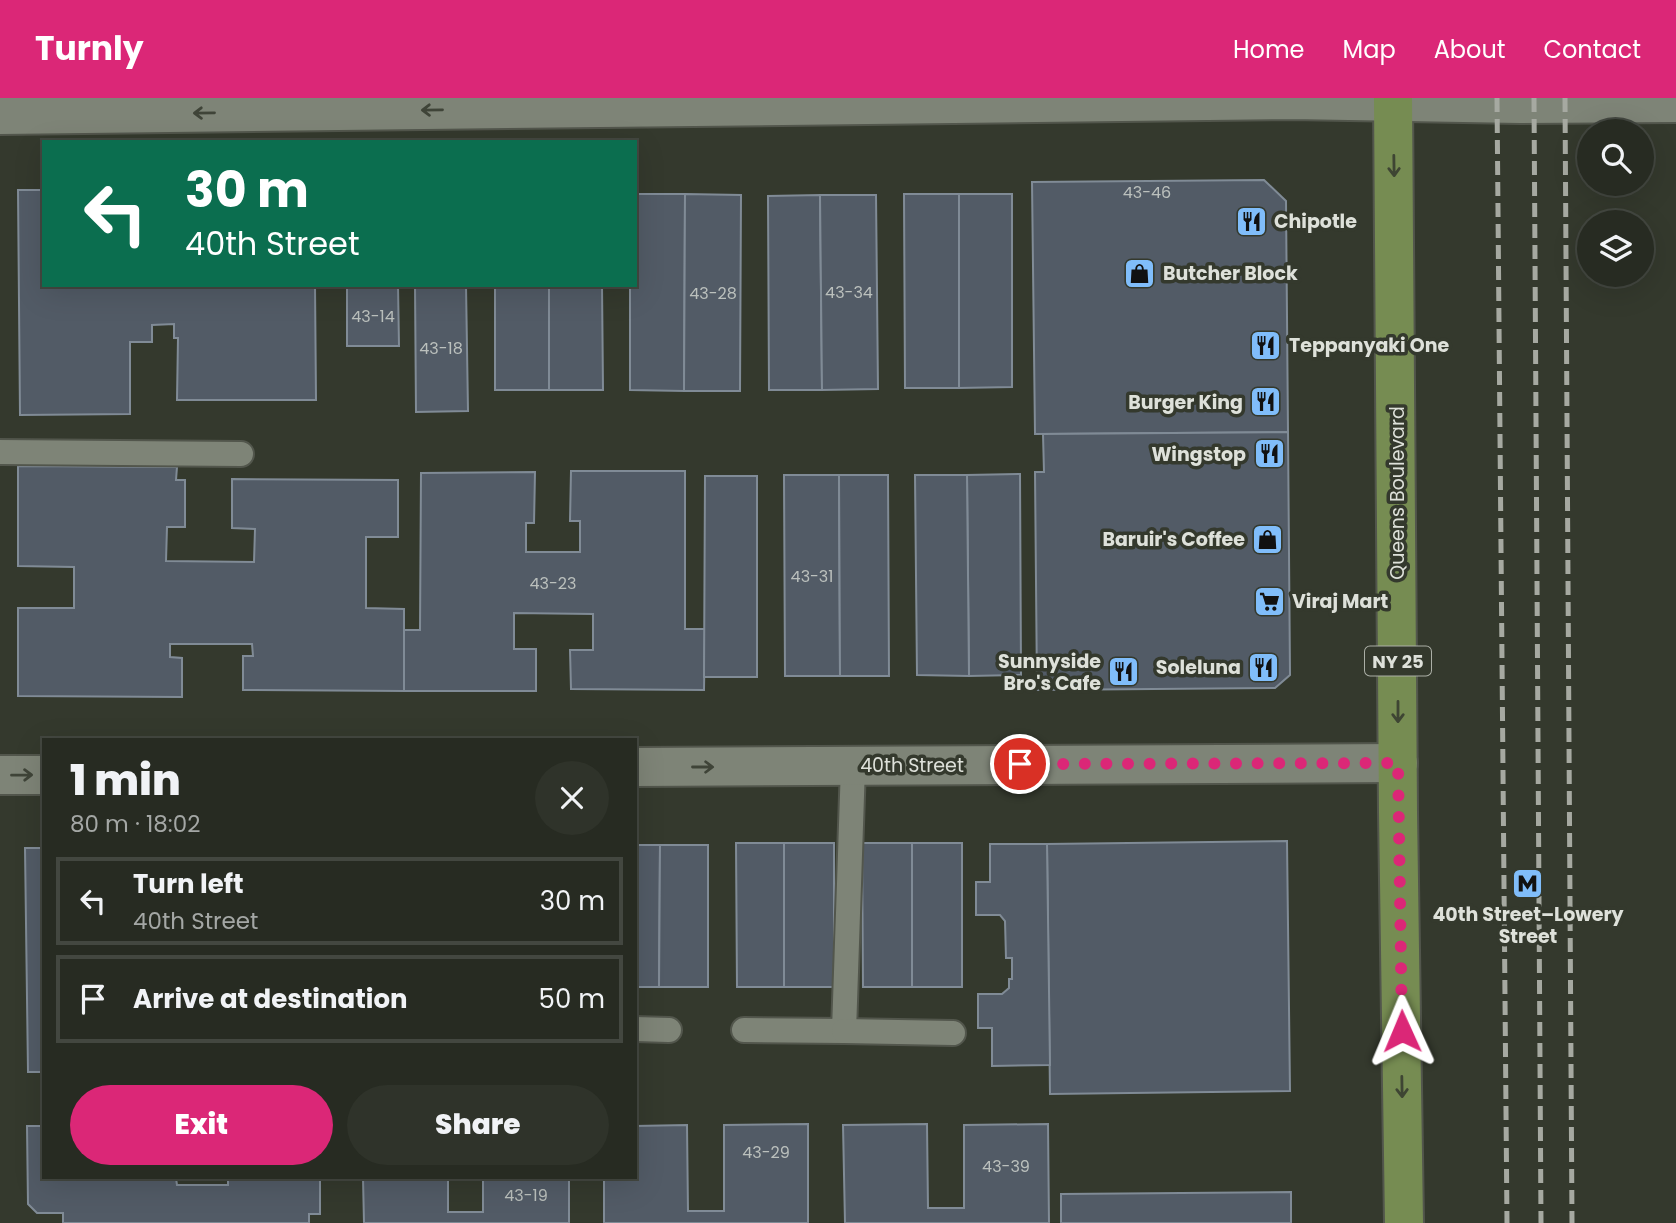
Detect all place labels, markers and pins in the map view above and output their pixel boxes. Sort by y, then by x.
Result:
restaurant icon: Chipotle [1234,204,1268,238]
place label: Chipotle [1274,208,1357,235]
shop icon: Butcher Block [1123,256,1157,290]
place label: Butcher Block [1163,260,1298,287]
restaurant icon: Teppanyaki One [1249,328,1283,362]
place label: Teppanyaki One [1289,332,1449,359]
restaurant icon: Burger King [1249,385,1283,419]
place label: Burger King [1128,389,1243,416]
restaurant icon: Wingstop [1252,437,1286,471]
place label: Wingstop [1151,441,1246,468]
shop icon: Baruir's Coffee [1251,522,1285,556]
place label: Baruir's Coffee [1102,526,1245,553]
supermarket icon: Viraj Mart [1252,584,1286,618]
place label: Viraj Mart [1292,588,1389,615]
place label: Sunnyside Bro's Cafe [998,648,1101,697]
restaurant icon: Soleluna [1247,650,1281,684]
place label: Soleluna [1156,654,1241,681]
restaurant icon: Sunnyside Bro's Cafe [1107,655,1141,689]
pin [990,734,1050,794]
metro station icon: 40th Street–Lowery Street [1511,866,1545,900]
place label: 40th Street–Lowery Street [1432,901,1625,950]

